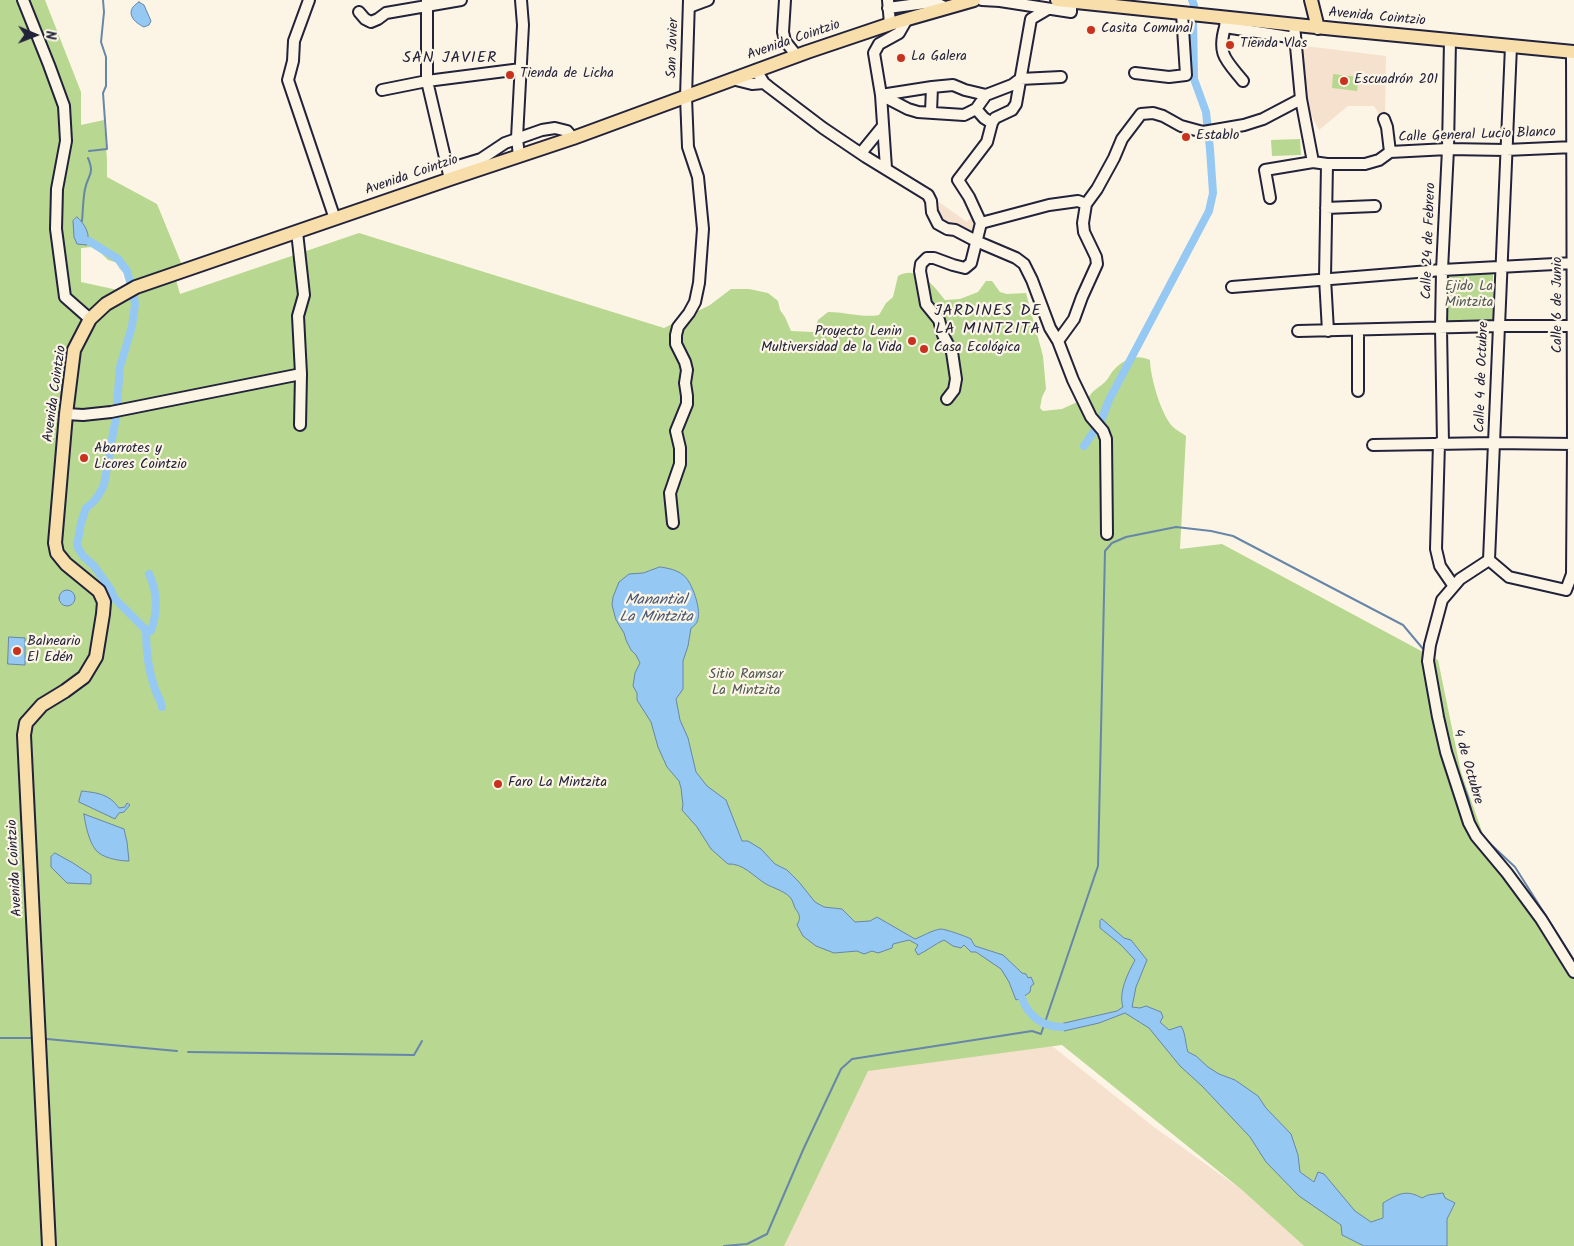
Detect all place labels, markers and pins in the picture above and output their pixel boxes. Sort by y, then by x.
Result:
place label: Casita Comunal [1101,22,1193,38]
marker: Casita Comunal [1085,24,1097,36]
place label: Tienda Vlas [1240,37,1307,53]
marker: Tienda Vlas [1224,39,1236,51]
place label: La Galera [911,50,967,66]
marker: La Galera [895,52,907,64]
place label: Tienda de Licha [520,67,614,83]
marker: Tienda de Licha [504,69,516,81]
place label: Escuadrón 201 [1354,73,1438,89]
marker: Escuadrón 201 [1338,75,1350,87]
place label: Establo [1196,129,1239,145]
marker: Establo [1180,131,1192,143]
place label: Proyecto Lenin Multiversidad de la Vida [761,325,902,358]
marker: Proyecto Lenin Multiversidad de la Vida [906,335,918,347]
place label: Casa Ecológica [934,341,1020,357]
marker: Casa Ecológica [918,343,930,355]
place label: Abarrotes y Licores Cointzio [94,442,187,474]
marker: Abarrotes y Licores Cointzio [78,452,90,464]
place label: Balneario El Edén [27,635,81,668]
marker: Balneario El Edén [11,645,23,657]
place label: Faro La Mintzita [508,776,607,792]
marker: Faro La Mintzita [492,778,504,790]

